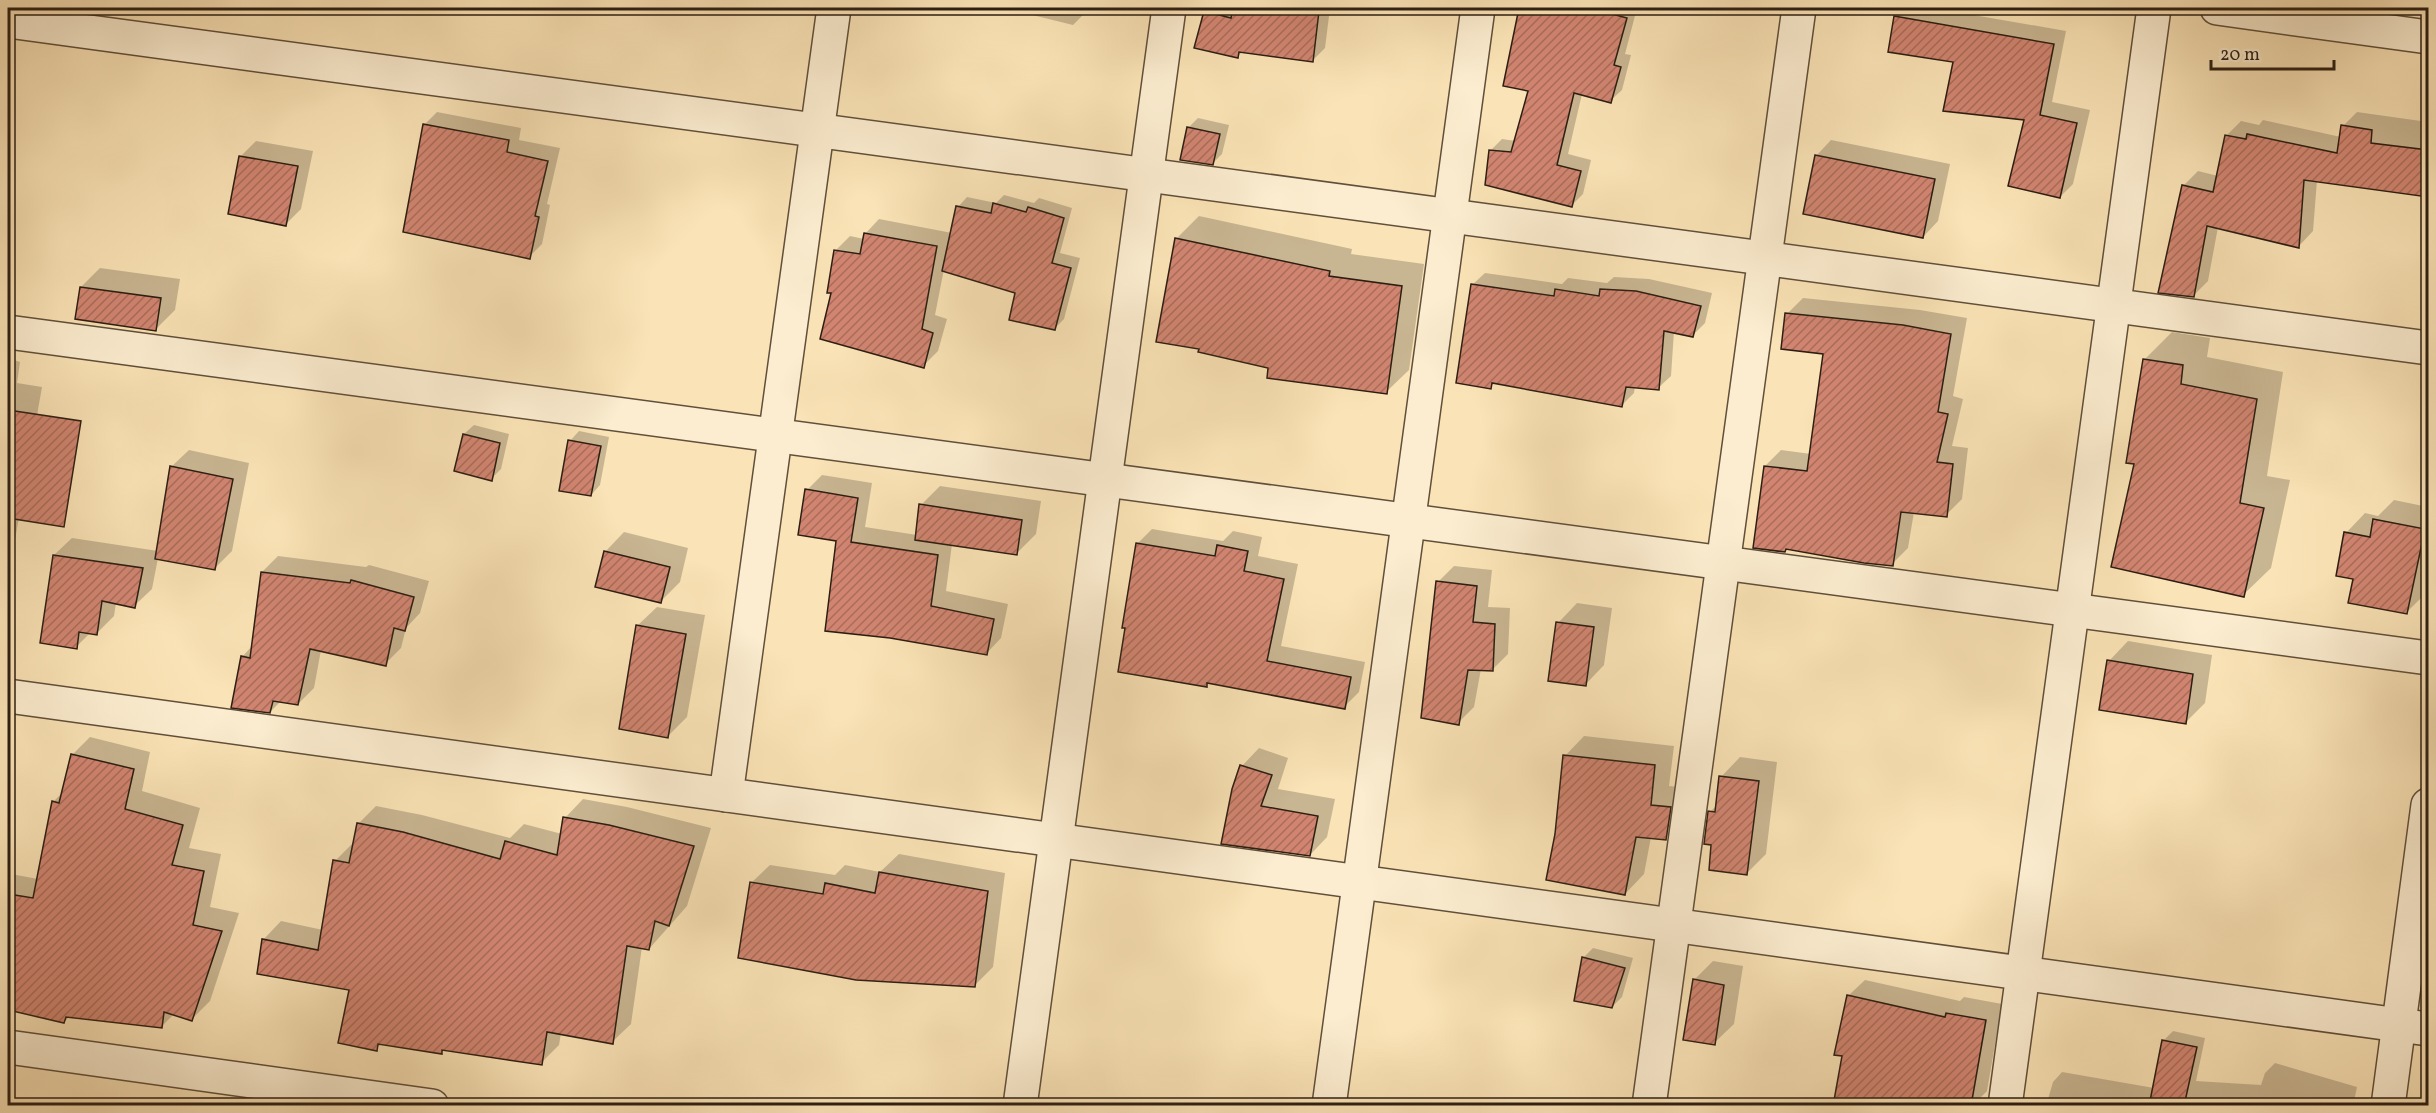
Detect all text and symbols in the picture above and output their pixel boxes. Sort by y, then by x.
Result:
scale bar [2211,33,2334,71]
text: 20 m [2220,43,2260,68]

